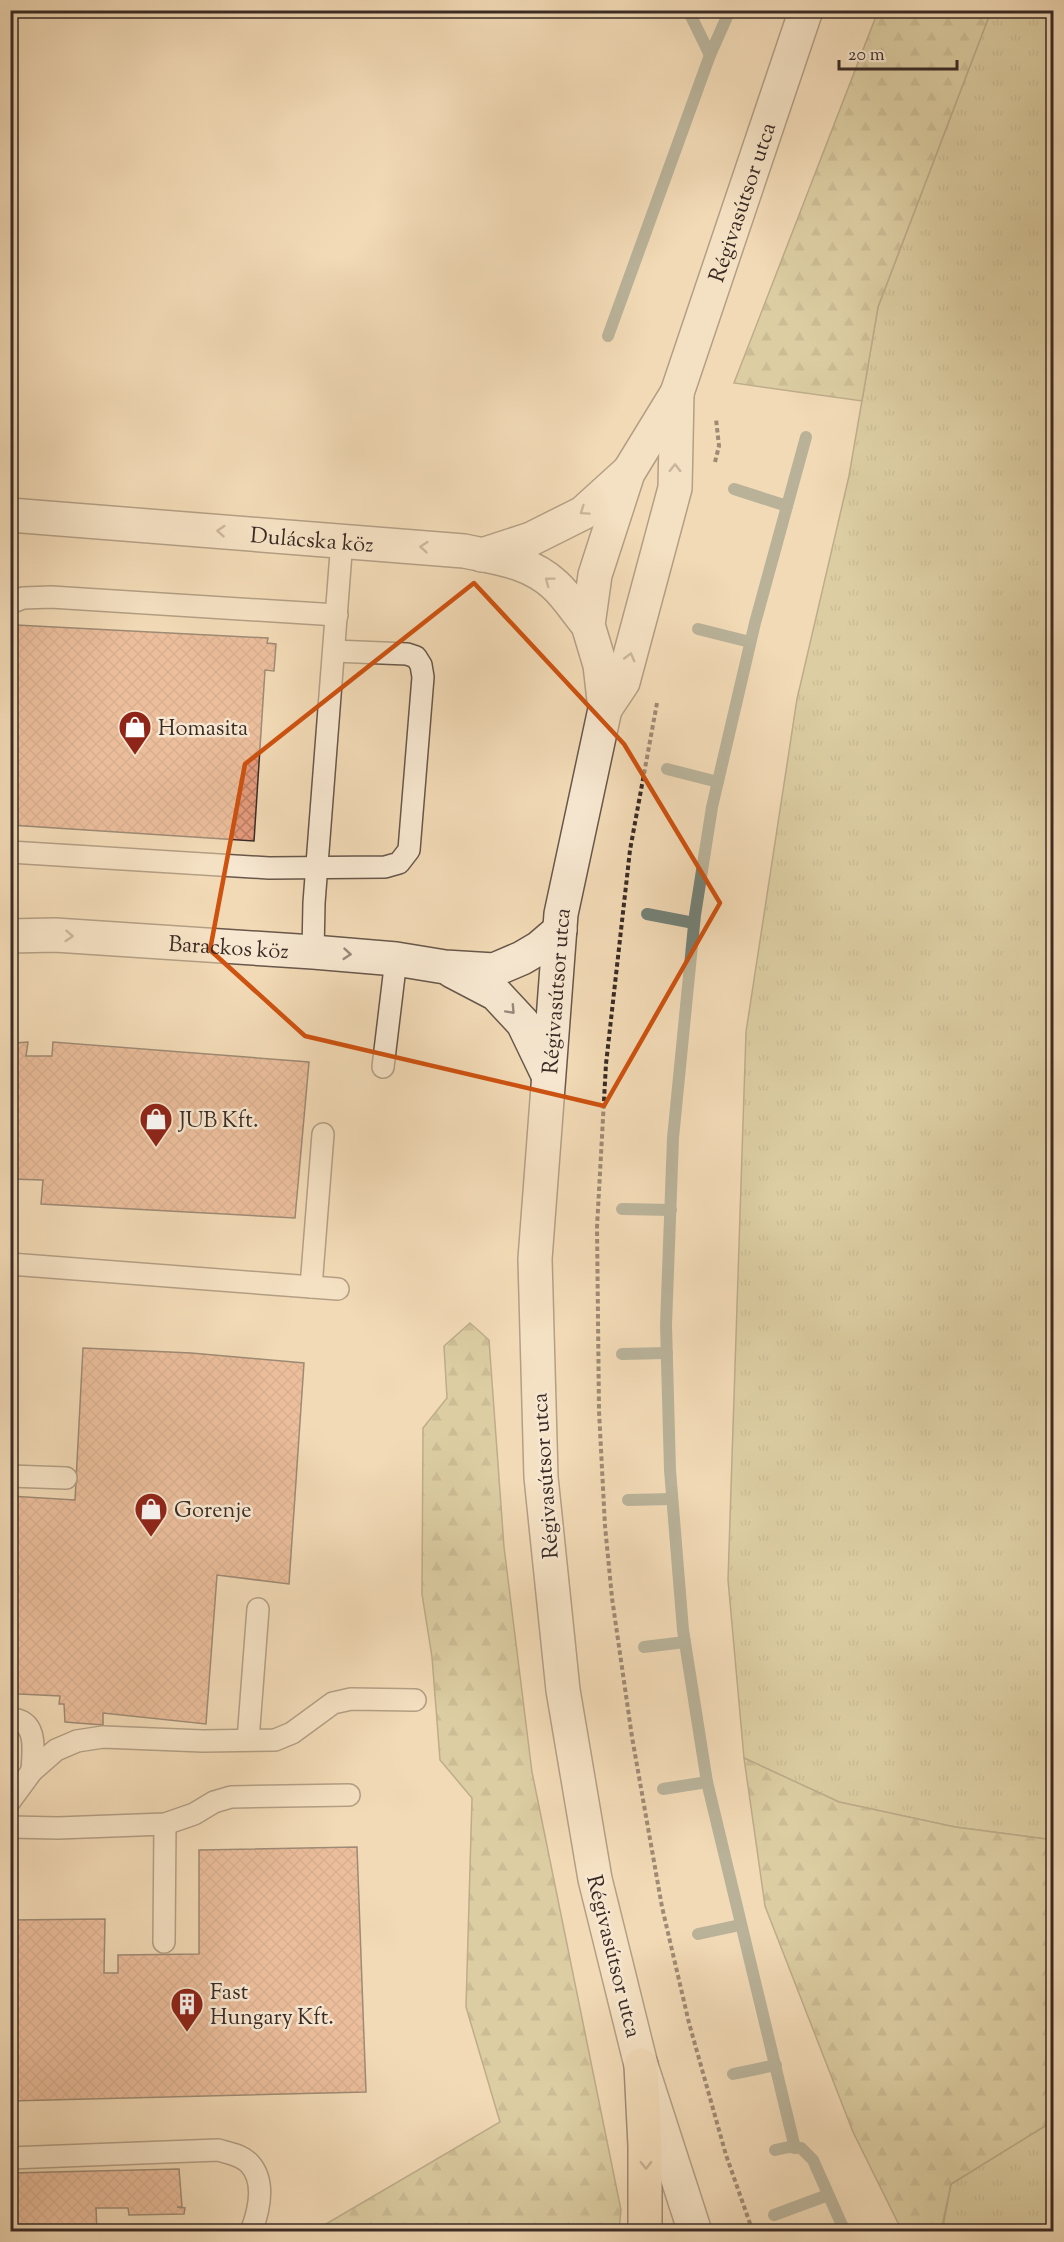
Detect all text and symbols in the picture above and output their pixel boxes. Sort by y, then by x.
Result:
scale bar [839,33,958,71]
text: 20 m [848,43,885,69]
street label: Régivasútsor utca [702,119,786,287]
one-way arrow [669,463,681,472]
one-way arrow [580,504,591,515]
street label: Dulácska köz [249,521,375,563]
one-way arrow [216,524,225,537]
one-way arrow [420,541,429,554]
one-way arrow [545,577,556,588]
one-way arrow [622,652,635,662]
shop icon: Homasita [117,709,153,756]
place label: Homasita [158,714,248,746]
street label: Régivasútsor utca [536,905,581,1075]
one-way arrow [64,929,73,942]
street label: Barackos köz [167,930,290,969]
one-way arrow [343,948,352,961]
one-way arrow [504,1003,515,1014]
shop icon: JUB Kft. [138,1101,174,1148]
place label: JUB Kft. [178,1106,258,1138]
street label: Régivasútsor utca [525,1392,569,1560]
shop icon: Gorenje [133,1491,169,1538]
place label: Gorenje [174,1496,252,1528]
street label: Régivasútsor utca [576,1872,648,2041]
place label: Fast Hungary Kft. [210,1978,334,2035]
building icon: Fast Hungary Kft. [169,1986,205,2033]
one-way arrow [639,2161,652,2170]

